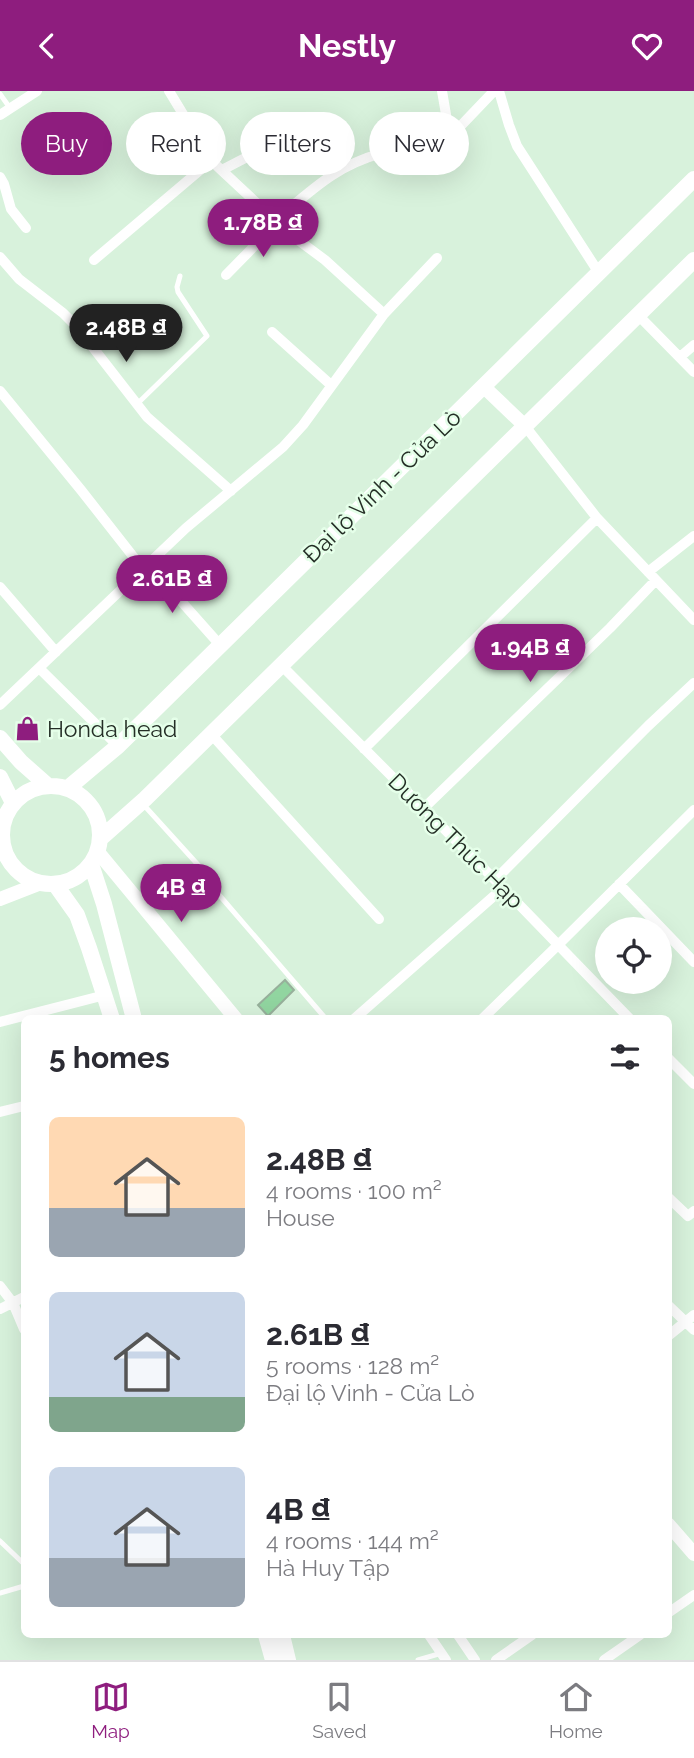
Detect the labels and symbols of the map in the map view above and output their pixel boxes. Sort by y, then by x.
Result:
pin: 1.78B ₫ [198,199,328,259]
pin: 2.48B ₫ [61,305,191,364]
street label: Đại lộ Vinh - Cửa Lò [297,403,466,568]
pin: 2.61B ₫ [107,555,237,615]
pin: 1.94B ₫ [465,625,595,684]
shop icon: Honda head [13,715,41,743]
place label: Honda head [47,715,177,742]
street label: Dương Thúc Hạp [383,767,530,914]
pin: 4B ₫ [140,865,222,924]

